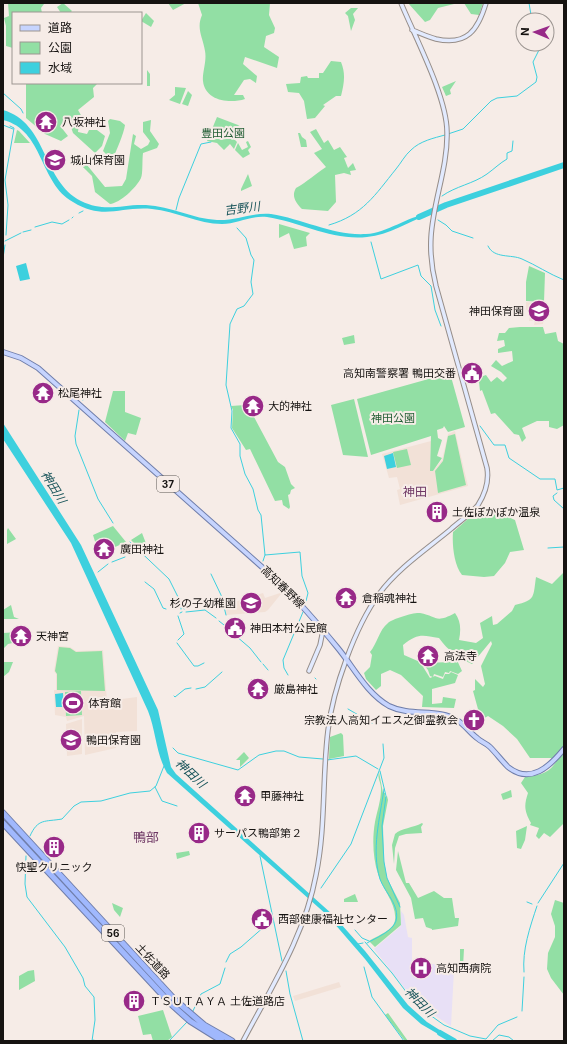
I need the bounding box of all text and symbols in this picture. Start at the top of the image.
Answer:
legend [12,12,142,84]
north arrow [515,12,555,52]
text: 道路 [48,20,72,35]
text: N [518,27,532,36]
text: 公園 [48,40,72,55]
text: 水域 [48,60,72,75]
temple icon: 八坂神社 [33,109,59,135]
place label: 八坂神社 [62,115,106,129]
park label: 豊田公園 [201,126,245,140]
school or university icon: 城山保育園 [42,147,68,173]
place label: 城山保育園 [70,153,125,167]
water label: 吉野川 [223,198,263,218]
school or university icon: 神田保育園 [526,298,552,324]
place label: 神田保育園 [469,304,524,318]
public building icon: 高知南警察署 鴨田交番 [459,360,485,386]
place label: 高知南警察署 鴨田交番 [343,366,456,380]
temple icon: 松尾神社 [30,380,56,406]
place label: 松尾神社 [58,386,102,400]
temple icon: 大的神社 [240,393,266,419]
place label: 大的神社 [268,399,312,413]
park label: 神田公園 [371,411,415,425]
water label: 神田川 [38,468,71,508]
road number: 37 [157,476,179,492]
district label: 神田 [403,484,427,499]
building icon: 土佐ぽかぽか温泉 [424,499,450,525]
place label: 土佐ぽかぽか温泉 [452,505,541,519]
temple icon: 廣田神社 [91,536,117,562]
place label: 廣田神社 [120,542,164,556]
street label: 高知春野線 [258,563,308,611]
temple icon: 倉稲魂神社 [333,585,359,611]
school or university icon: 杉の子幼稚園 [238,590,264,616]
place label: 倉稲魂神社 [362,591,417,605]
place label: 杉の子幼稚園 [170,596,236,610]
public building icon: 神田本村公民館 [222,615,248,641]
place label: 神田本村公民館 [250,621,327,635]
temple icon: 天神宮 [8,623,34,649]
place label: 天神宮 [36,629,69,643]
temple icon: 高法寺 [415,643,441,669]
place label: 高法寺 [444,649,477,663]
temple icon: 厳島神社 [245,676,271,702]
place label: 厳島神社 [274,682,318,696]
sports icon: 体育館 [60,690,86,716]
place label: 体育館 [88,696,121,710]
church icon: 宗教法人高知イエス之御霊教会 [461,707,487,733]
place label: 宗教法人高知イエス之御霊教会 [304,713,458,727]
school or university icon: 鴨田保育園 [58,727,84,753]
place label: 鴨田保育園 [86,733,141,747]
water label: 神田川 [173,755,211,792]
temple icon: 甲藤神社 [232,783,258,809]
place label: 甲藤神社 [260,789,304,803]
building icon: サーパス鴨部第２ [186,820,212,846]
place label: サーパス鴨部第２ [214,826,302,840]
district label: 鴨部 [133,829,159,845]
building icon: 快聖クリニック [41,834,67,860]
place label: 快聖クリニック [16,860,93,874]
public building icon: 西部健康福祉センター [249,906,275,932]
place label: 西部健康福祉センター [278,912,388,926]
road number: 56 [102,925,124,941]
street label: 土佐道路 [133,940,173,982]
hospital icon: 高知西病院 [408,955,434,981]
place label: 高知西病院 [436,961,491,975]
water label: 神田川 [402,984,439,1021]
building icon: ＴＳＵＴＡＹＡ 土佐道路店 [121,988,147,1014]
place label: ＴＳＵＴＡＹＡ 土佐道路店 [150,994,285,1008]

